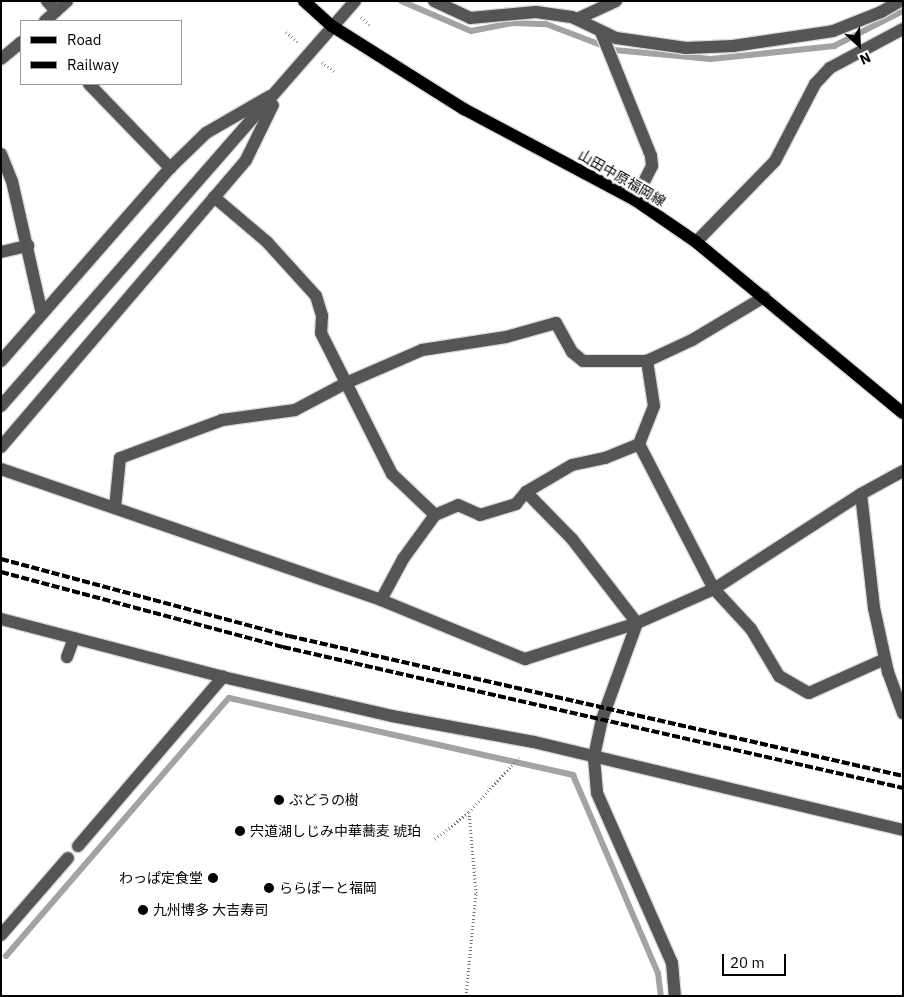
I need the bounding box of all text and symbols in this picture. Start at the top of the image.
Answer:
legend [20,20,182,85]
north arrow [834,20,884,70]
text: Road [67,30,102,49]
text: N [857,48,874,69]
text: Railway [67,55,119,74]
street label: 山田中原福岡線 [575,146,669,210]
place label: ぶどうの樹 [289,792,359,808]
marker: ぶどうの樹 [273,794,285,806]
place label: 宍道湖しじみ中華蕎麦 琥珀 [250,823,421,839]
marker: 宍道湖しじみ中華蕎麦 琥珀 [234,825,246,837]
place label: わっぱ定食堂 [119,870,203,886]
marker: わっぱ定食堂 [207,872,219,884]
place label: ららぽーと福岡 [279,880,377,896]
marker: ららぽーと福岡 [263,882,275,894]
place label: 九州博多 大吉寿司 [153,902,268,918]
marker: 九州博多 大吉寿司 [137,904,149,916]
scale bar [724,944,788,976]
text: 20 m [730,953,765,972]

